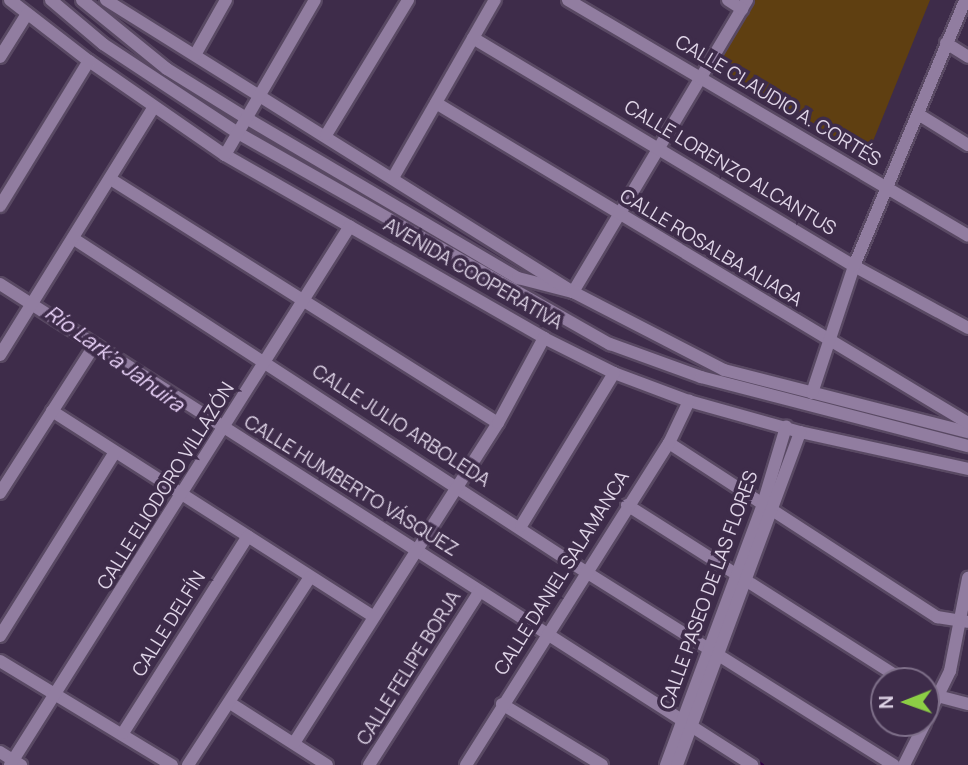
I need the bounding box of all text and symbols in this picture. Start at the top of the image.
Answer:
street label: CALLE CLAUDIO A. CORTÉS [671,31,885,171]
street label: CALLE LORENZO ALCANTUS [620,96,840,240]
street label: CALLE ROSALBA ALIAGA [616,184,806,312]
street label: AVENIDA COOPERATIVA [379,213,567,335]
water label: Río Lark’a Jahuira [41,299,189,417]
street label: CALLE JULIO ARBOLEDA [308,360,494,492]
street label: CALLE ELIODORO VILLAZÓN [93,378,239,594]
street label: CALLE HUMBERTO VÁSQUEZ [240,411,462,561]
street label: CALLE DANIEL SALAMANCA [489,466,635,680]
street label: CALLE PASEO DE LAS FLORES [655,468,763,712]
street label: CALLE DELFÍN [128,567,210,681]
street label: CALLE FELIPE BORJA [352,587,466,749]
north arrow [870,667,940,737]
text: N [873,695,899,709]

